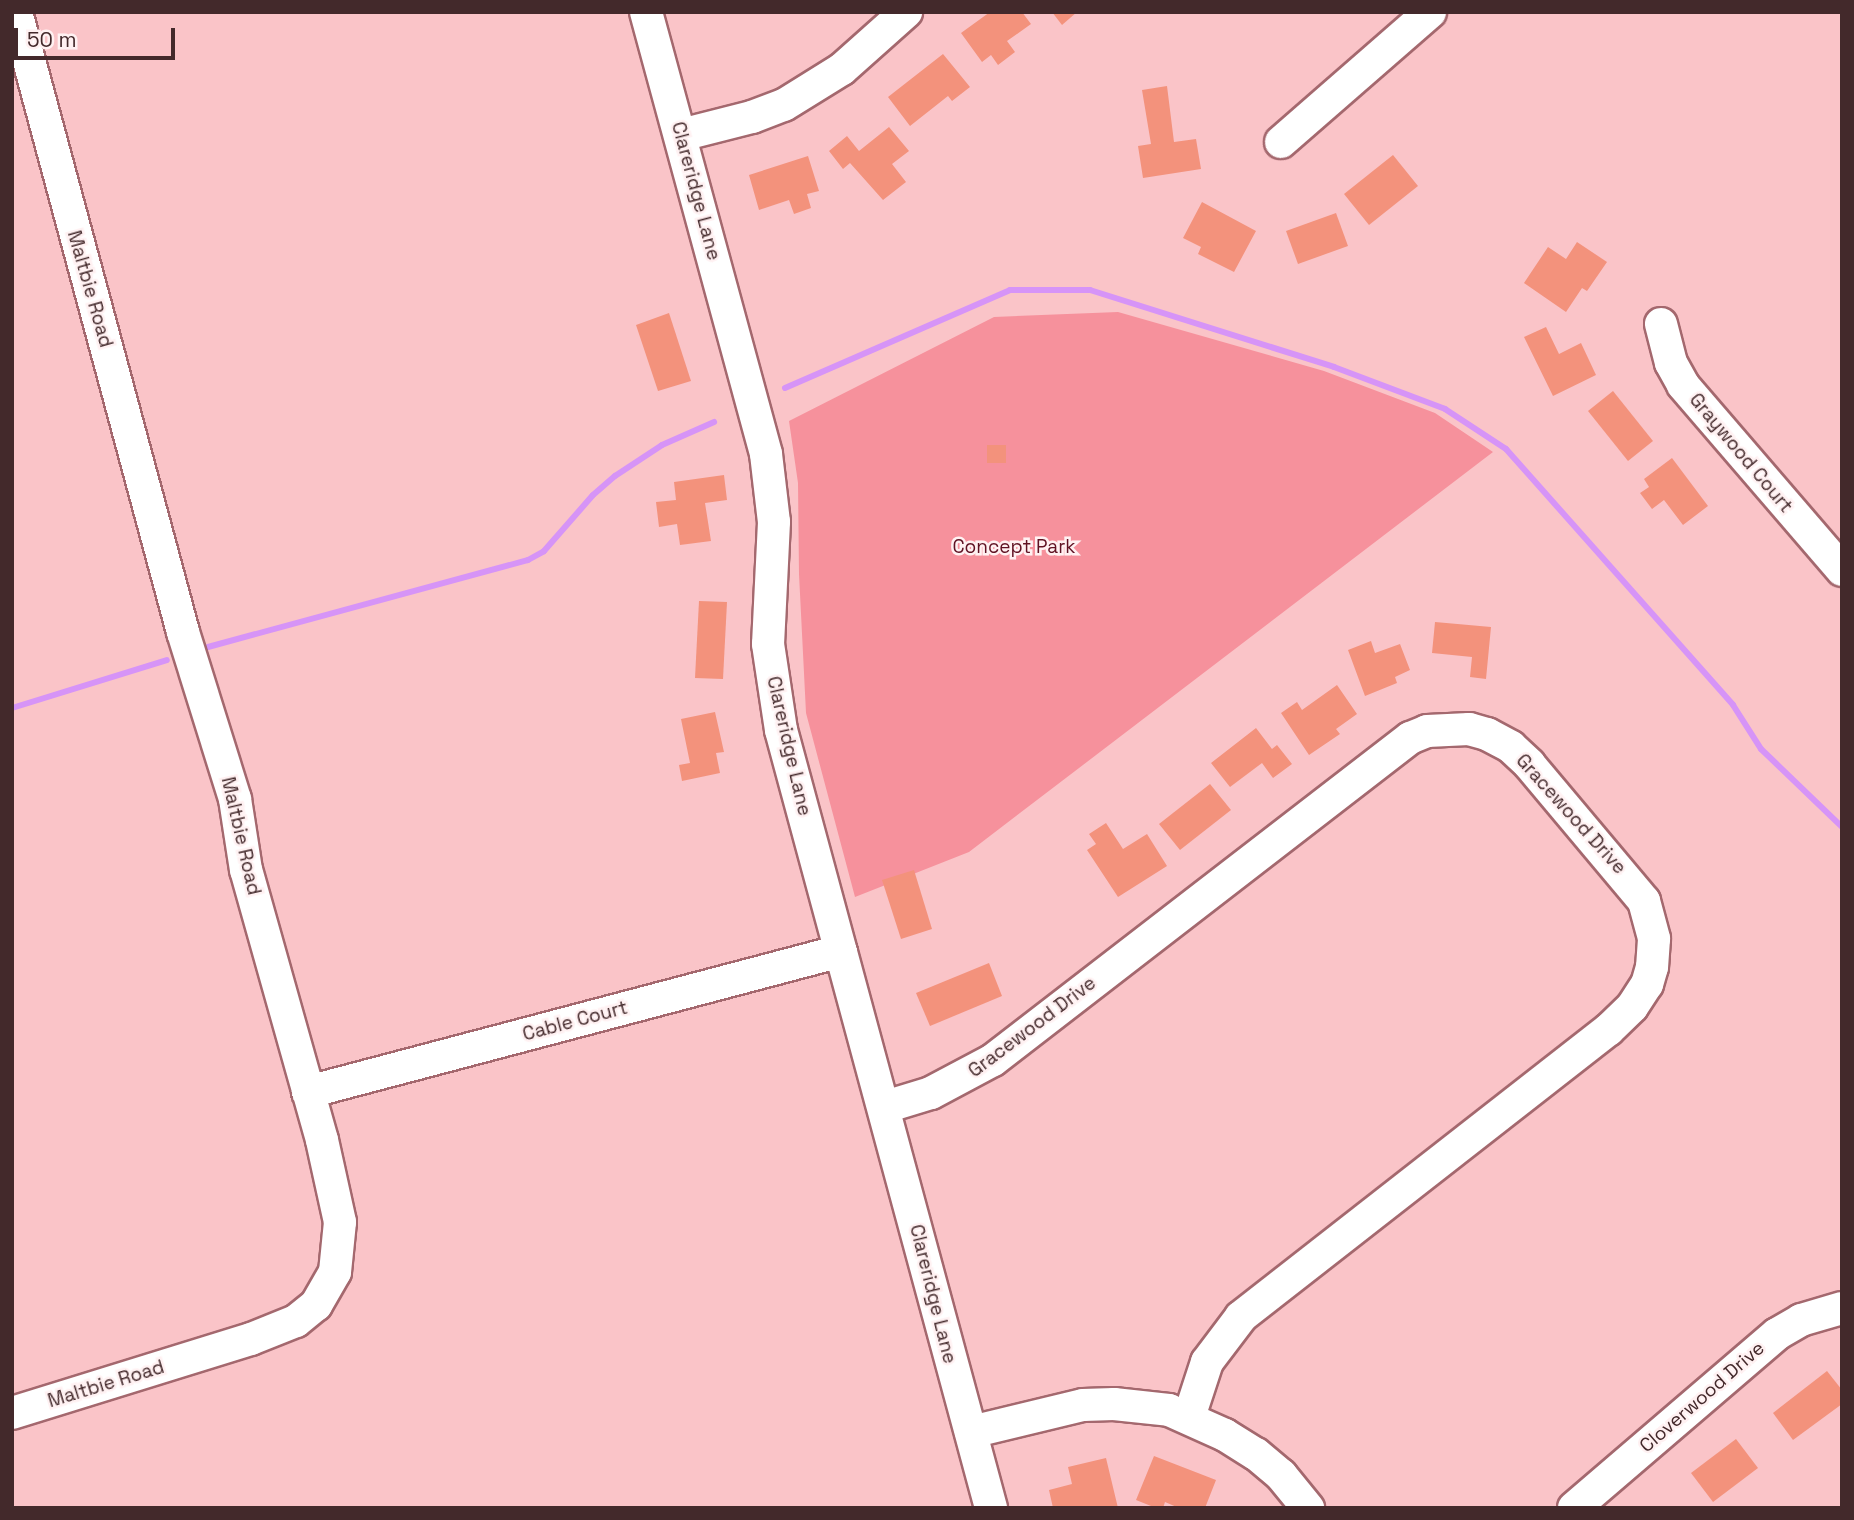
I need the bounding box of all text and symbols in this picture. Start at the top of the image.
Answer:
scale bar [18,14,178,58]
text: 50 m [27,26,77,53]
street label: Clareridge Lane [667,119,725,263]
street label: Maltbie Road [62,228,118,350]
street label: Graywood Court [1684,389,1798,517]
park label: Concept Park [952,536,1076,558]
street label: Clareridge Lane [762,674,816,818]
street label: Gracewood Drive [1511,749,1631,879]
street label: Maltbie Road [216,775,266,897]
street label: Gracewood Drive [964,972,1100,1082]
street label: Cable Court [520,996,630,1046]
street label: Clareridge Lane [905,1222,961,1366]
street label: Cloverwood Drive [1635,1337,1769,1457]
street label: Maltbie Road [45,1355,167,1413]

